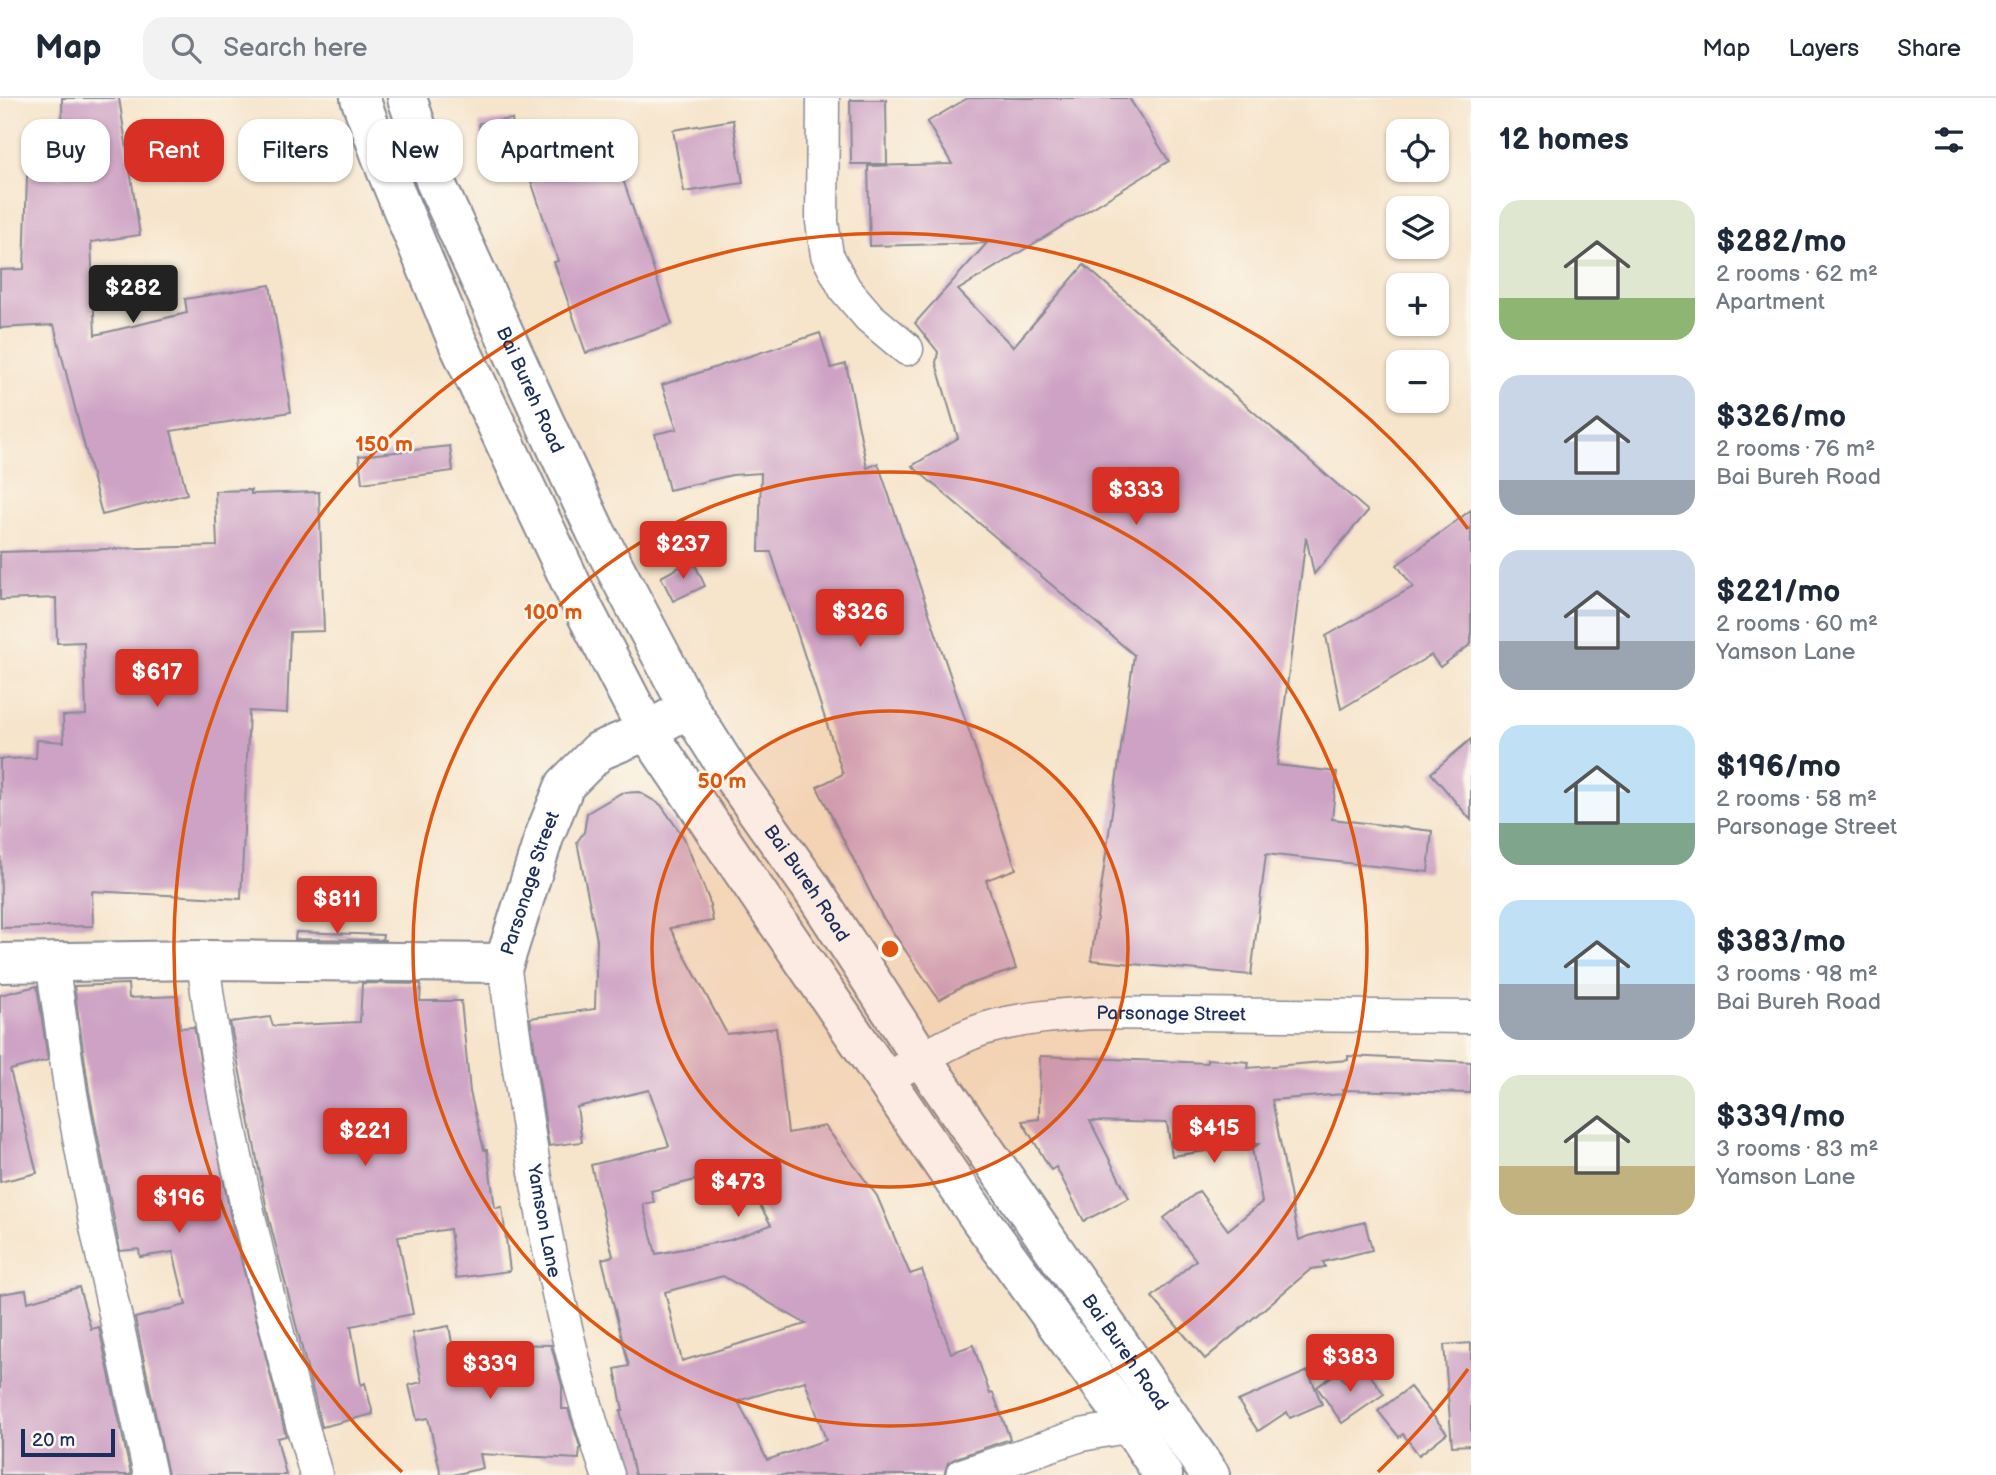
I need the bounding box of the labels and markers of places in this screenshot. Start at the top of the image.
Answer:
pin: $282 [92,266,174,325]
pin: $333 [1095,468,1177,527]
pin: $237 [642,522,724,581]
pin: $326 [819,589,901,649]
pin: $617 [116,650,198,709]
pin: $811 [296,876,378,936]
centre of rings [878,937,902,961]
pin: $415 [1173,1105,1255,1165]
pin: $221 [324,1108,406,1168]
pin: $473 [697,1160,779,1219]
pin: $196 [138,1176,220,1235]
pin: $383 [1309,1334,1391,1394]
pin: $339 [449,1342,531,1401]

